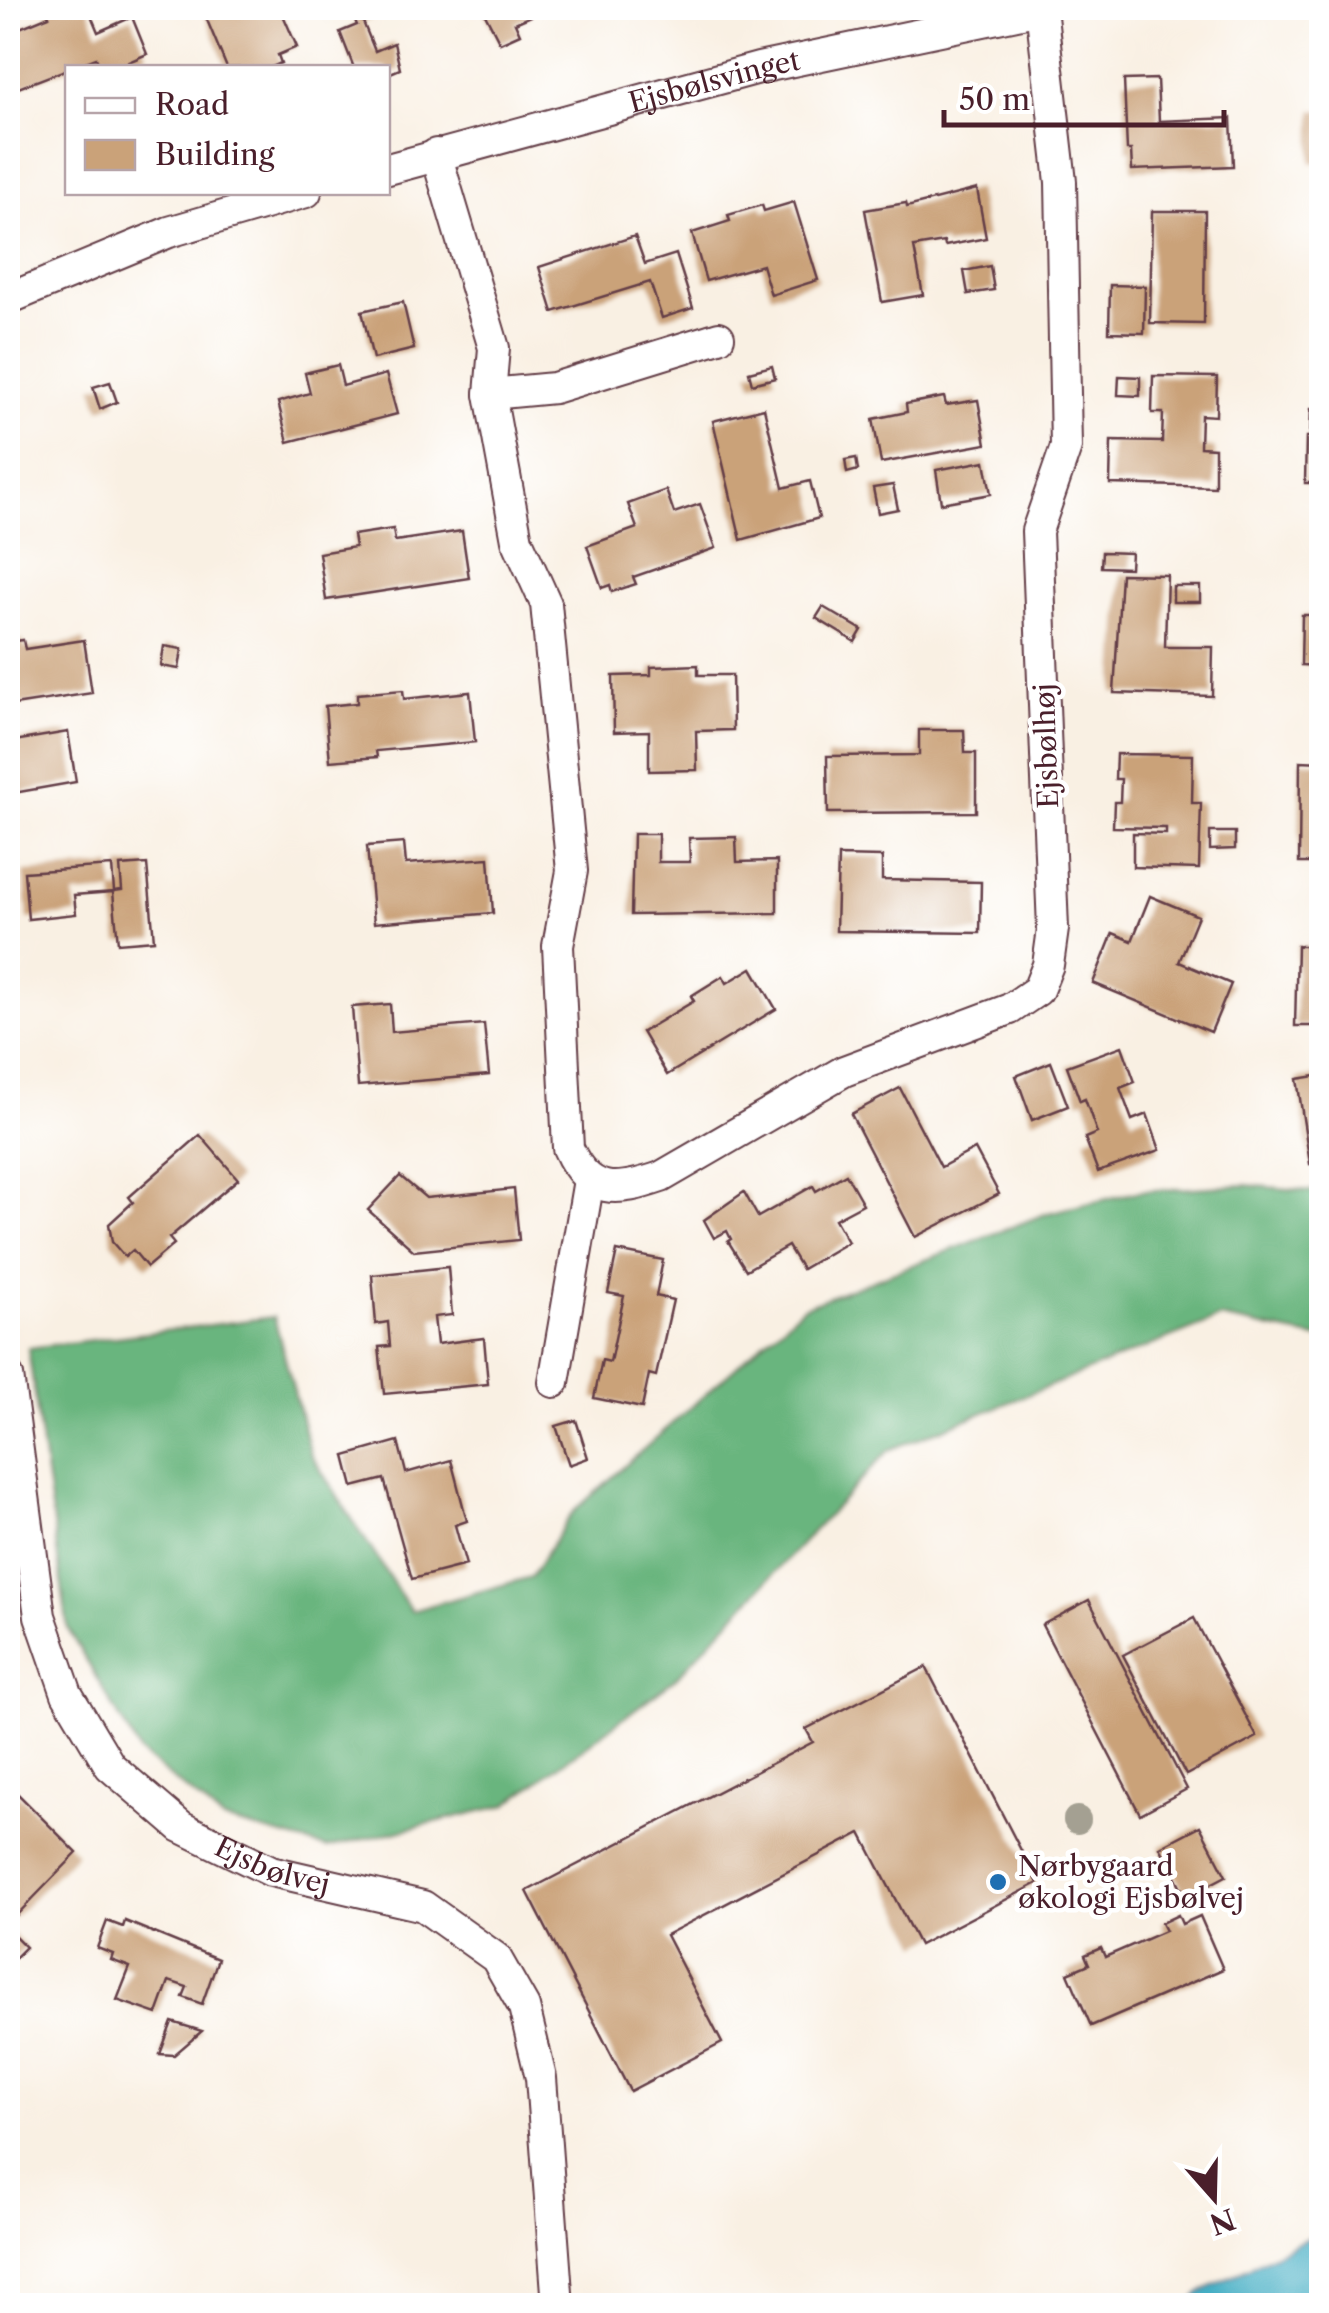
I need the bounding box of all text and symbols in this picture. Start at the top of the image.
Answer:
street label: Ejsbølsvinget [625,43,803,120]
legend [65,65,390,195]
scale bar [944,65,1224,127]
text: 50 m [959,81,1030,118]
text: Road [155,86,229,123]
text: Building [155,136,275,173]
street label: Ejsbølhøj [1027,683,1065,809]
street label: Ejsbølvej [209,1829,333,1901]
place label: Nørbygaard økologi Ejsbølvej [1018,1849,1244,1915]
marker: Nørbygaard økologi Ejsbølvej [987,1871,1009,1893]
north arrow [1164,2148,1264,2248]
text: N [1205,2201,1240,2242]

